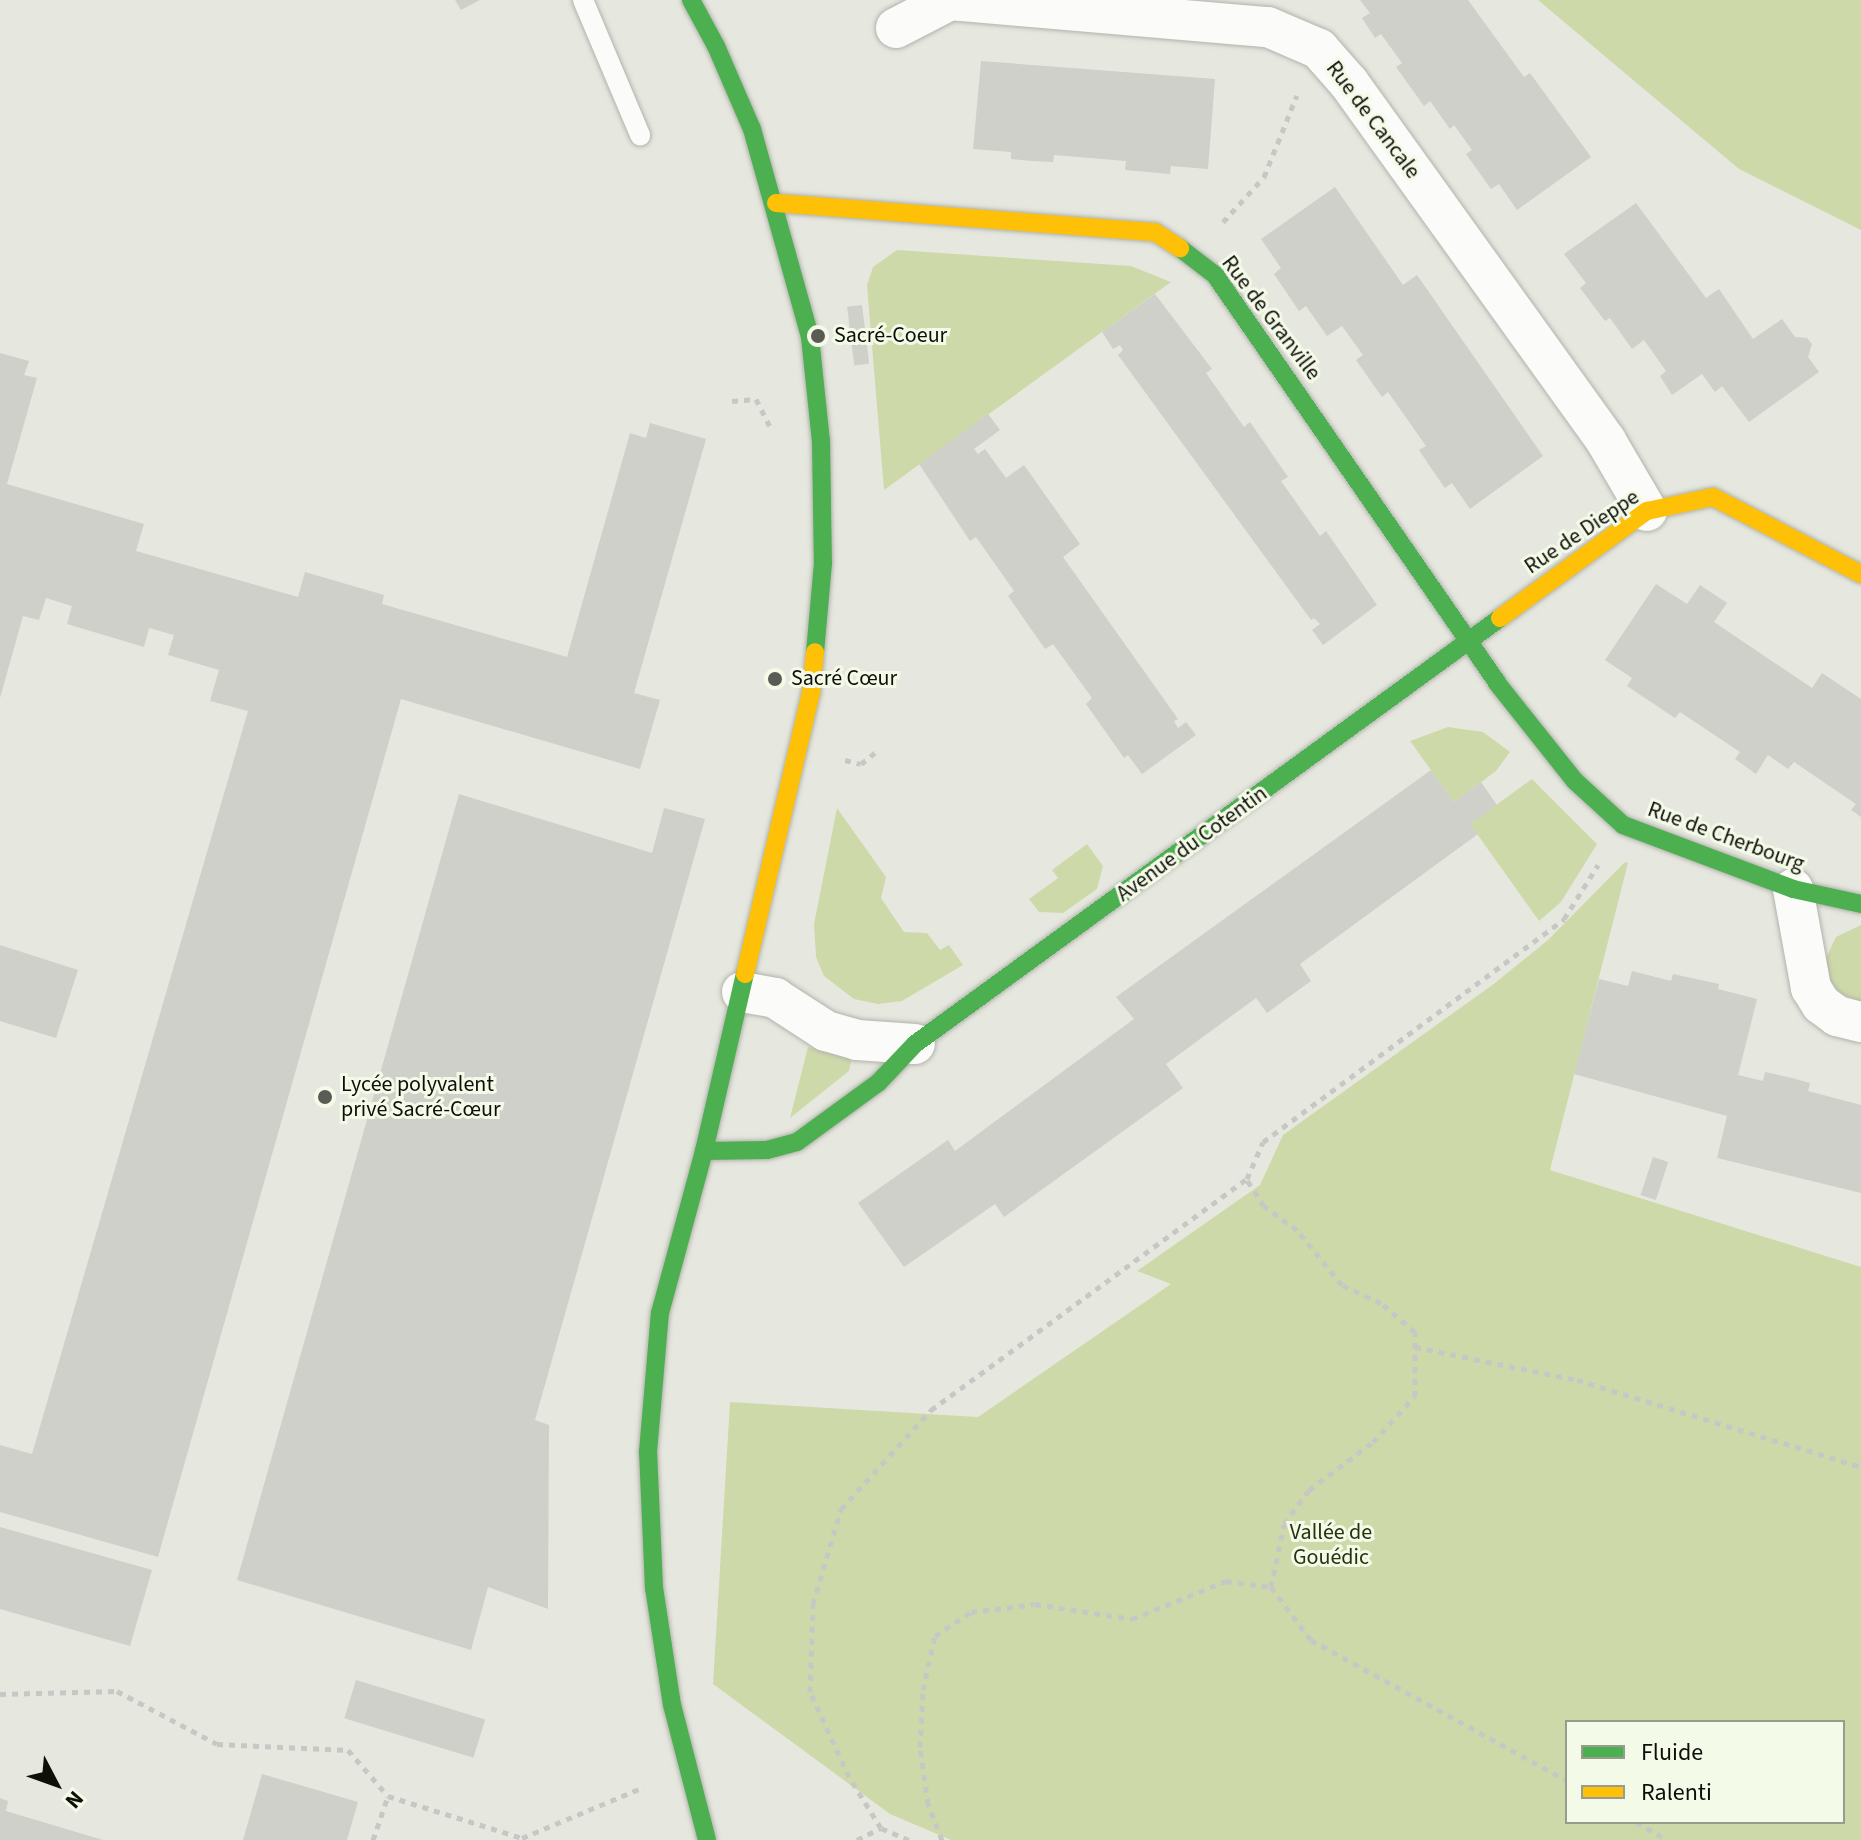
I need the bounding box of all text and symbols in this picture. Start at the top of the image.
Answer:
street label: Rue de Cancale [1320,56,1426,184]
street label: Rue de Granville [1216,251,1326,385]
place label: Sacré-Coeur [834,323,947,349]
marker: Sacré-Coeur [809,327,827,345]
street label: Rue de Dieppe [1520,484,1644,580]
place label: Sacré Cœur [791,666,897,692]
marker: Sacré Cœur [766,670,784,688]
street label: Avenue du Cotentin [1111,780,1273,908]
street label: Rue de Cherbourg [1644,796,1808,878]
place label: Lycée polyvalent privé Sacré-Cœur [341,1071,501,1122]
marker: Lycée polyvalent privé Sacré-Cœur [316,1088,334,1106]
park label: Vallée de Gouédic [1290,1519,1372,1570]
legend [1565,1720,1845,1824]
text: Fluide [1641,1735,1703,1770]
north arrow [16,1744,96,1824]
text: Ralenti [1641,1775,1712,1810]
text: N [57,1784,91,1816]

